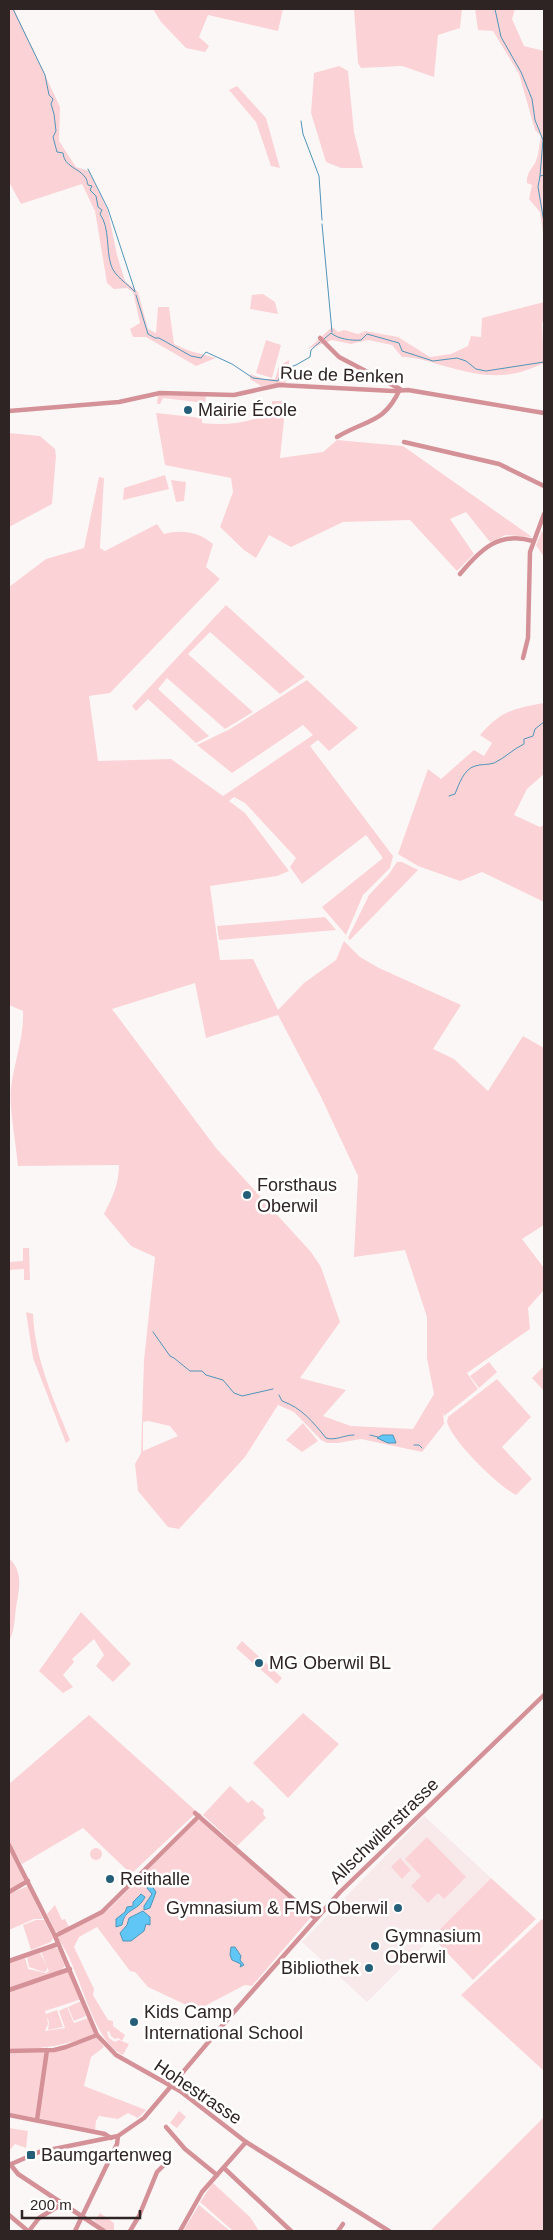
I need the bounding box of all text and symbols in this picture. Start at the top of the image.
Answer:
street label: Rue de Benken [280,363,404,387]
place label: Mairie École [198,400,297,420]
marker: Mairie École [182,404,194,416]
place label: Forsthaus Oberwil [257,1175,337,1216]
marker: Forsthaus Oberwil [241,1189,253,1201]
place label: MG Oberwil BL [269,1653,391,1673]
marker: MG Oberwil BL [253,1657,265,1669]
street label: Allschwilerstrasse [326,1774,442,1888]
place label: Reithalle [120,1869,190,1889]
marker: Reithalle [104,1873,116,1885]
place label: Gymnasium & FMS Oberwil [166,1898,388,1918]
marker: Gymnasium & FMS Oberwil [392,1902,404,1914]
place label: Gymnasium Oberwil [385,1926,481,1967]
marker: Gymnasium Oberwil [369,1940,381,1952]
place label: Bibliothek [281,1958,360,1978]
marker: Bibliothek [363,1962,375,1974]
place label: Kids Camp International School [144,2002,303,2043]
marker: Kids Camp International School [128,2016,140,2028]
street label: Hohestrasse [151,2055,245,2129]
place label: Baumgartenweg [41,2145,172,2165]
marker: Baumgartenweg [25,2149,37,2161]
scale bar [22,2188,140,2220]
text: 200 m [30,2196,72,2213]

